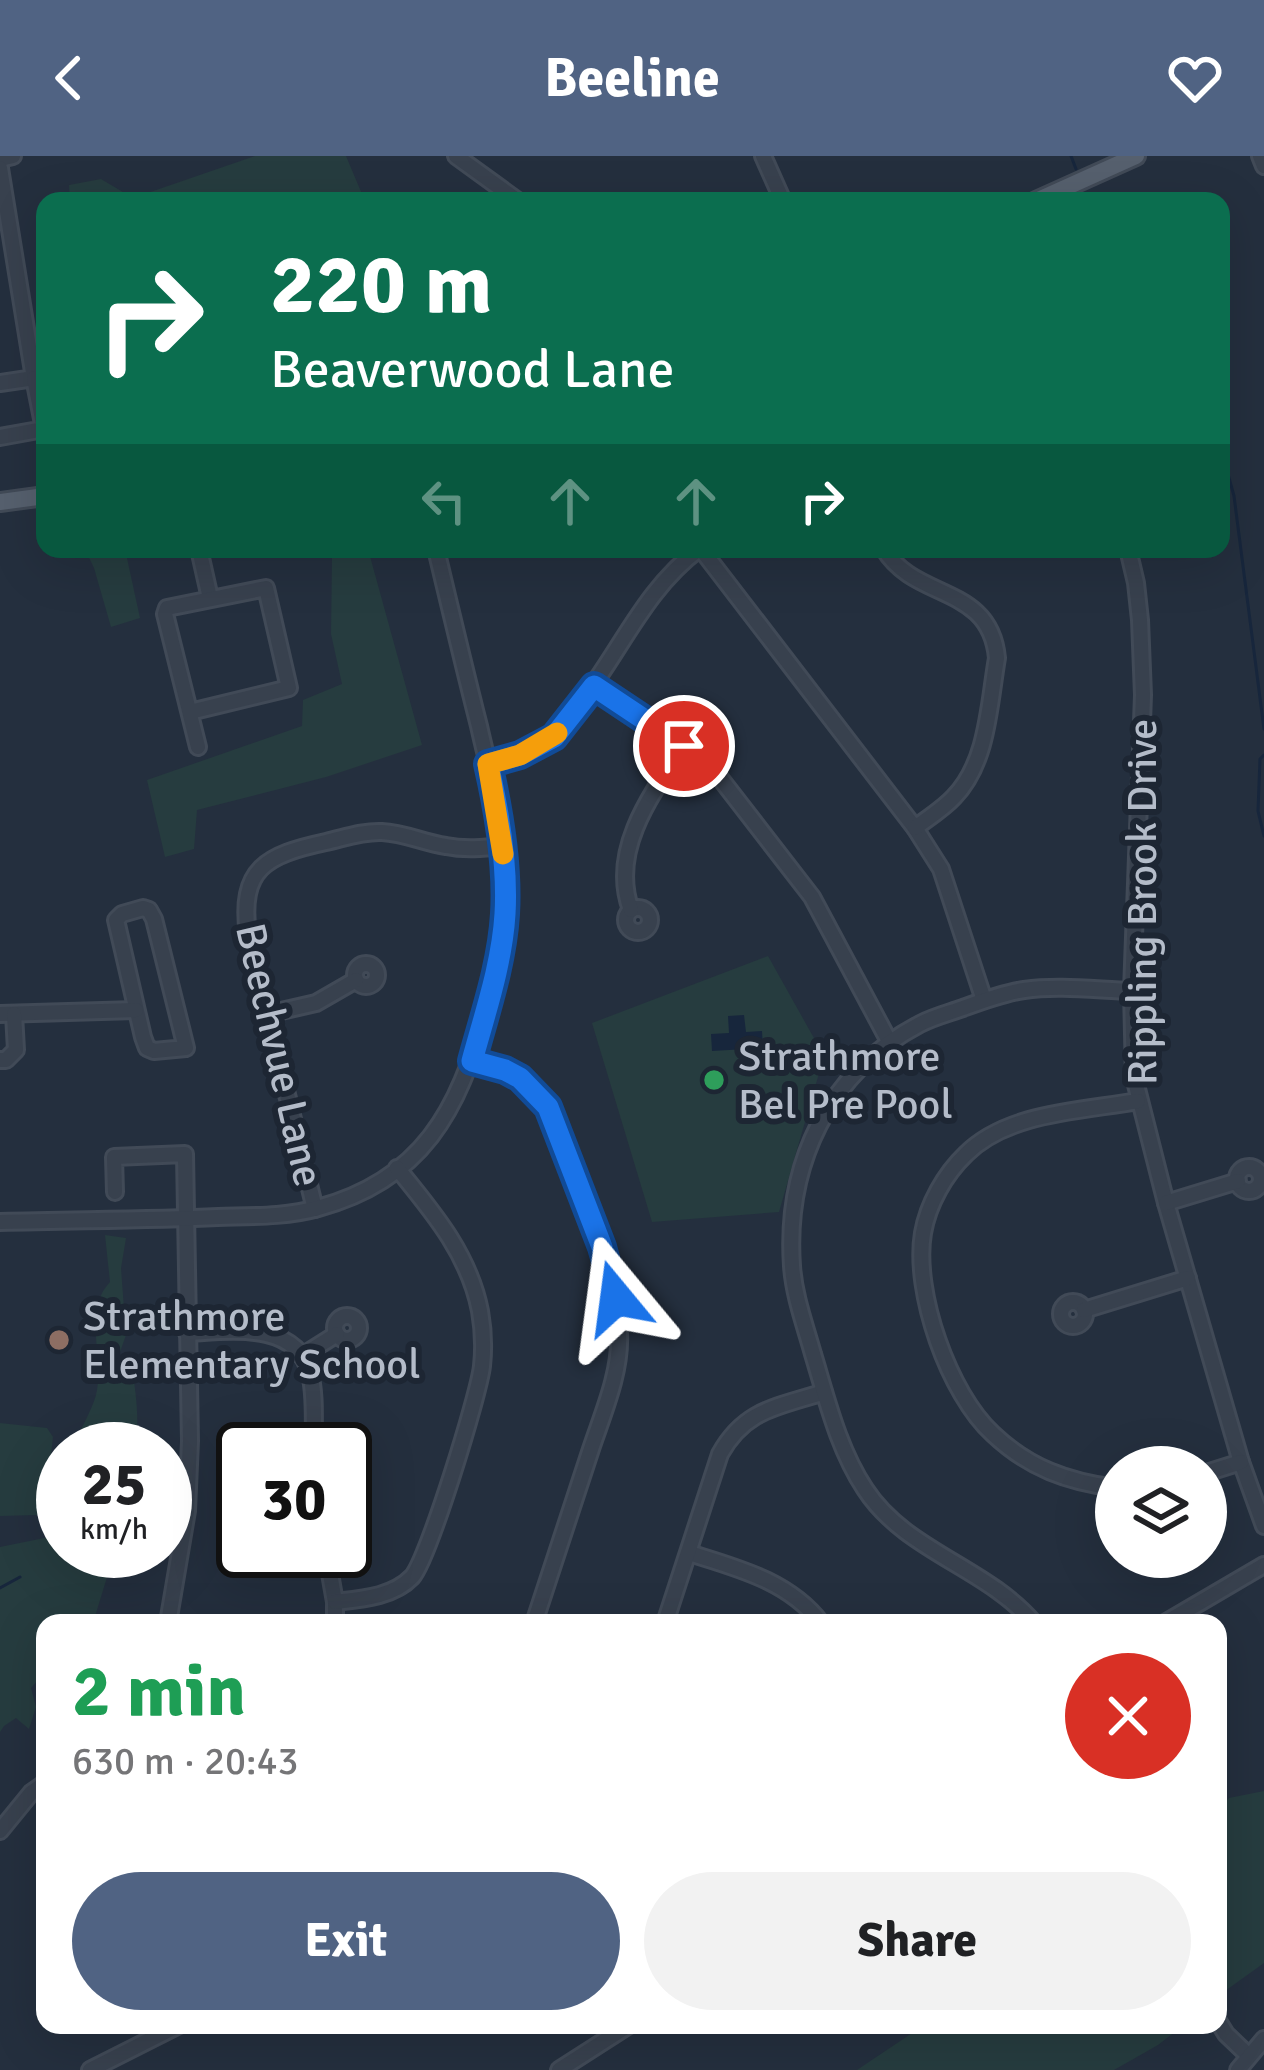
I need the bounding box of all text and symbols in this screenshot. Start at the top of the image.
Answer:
icon: back [36,45,102,111]
text: Beeline [544,45,720,112]
icon: heart [1162,45,1228,111]
text: 220 m [270,233,492,337]
icon: right [72,240,228,396]
text: Beaverwood Lane [270,336,675,403]
icon: left [411,468,477,534]
icon: ahead [537,468,603,534]
icon: ahead [663,468,729,534]
icon: right [789,468,855,534]
pin [633,695,735,797]
icon: arrive [651,713,717,779]
street label: Rippling Brook Drive [1117,719,1168,1085]
street label: Beechvue Lane [224,918,334,1192]
place label: Strathmore Bel Pre Pool [738,1031,953,1130]
marker: Strathmore Bel Pre Pool [701,1067,727,1093]
position arrow [553,1235,679,1361]
place label: Strathmore Elementary School [83,1291,421,1390]
marker: Strathmore Elementary School [46,1327,72,1353]
speed limit sign: 30 [216,1422,372,1578]
map controls [1095,1446,1227,1578]
button: layers [1095,1446,1227,1578]
text: 25 [82,1448,146,1522]
text: km/h [80,1511,148,1548]
text: 2 min [72,1647,246,1736]
button: close [1065,1653,1191,1779]
text: 630 m · 20:43 [72,1737,299,1785]
button: Exit [72,1872,620,2010]
button: Share [644,1872,1191,2010]

